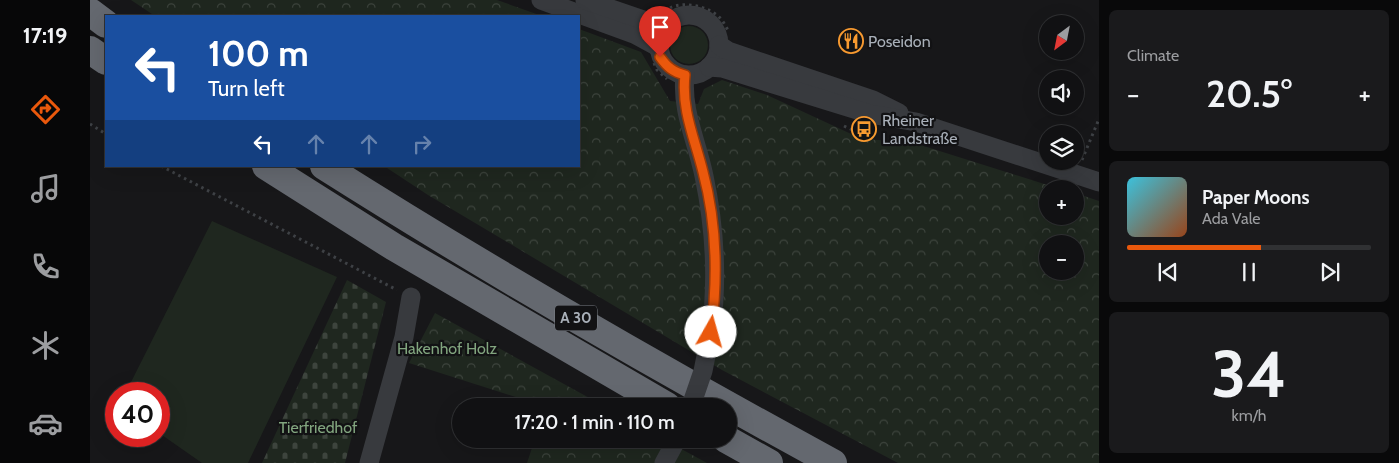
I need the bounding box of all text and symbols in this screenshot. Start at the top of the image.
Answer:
pin [639,6,681,57]
icon: arrive [646,13,674,41]
north arrow [1039,15,1084,60]
map controls [1039,15,1084,280]
text: 17:19 [23,22,67,49]
restaurant icon: Poseidon [838,28,864,54]
text: 100 m [208,32,309,75]
place label: Poseidon [868,32,931,51]
icon: left [125,35,190,100]
text: Climate [1127,46,1179,65]
button: sound [1039,70,1084,115]
text: 20.5° [1206,70,1292,117]
text: Turn left [208,75,285,102]
text: − [1127,77,1139,111]
text: + [1359,77,1371,111]
icon: directions [28,92,63,127]
place label: Rheiner Landstraße [882,111,958,148]
bus stop icon: Rheiner Landstraße [851,116,877,142]
button: layers [1039,125,1084,170]
icon: left [249,130,277,158]
icon: ahead [302,130,330,158]
icon: ahead [355,130,383,158]
icon: right [408,130,436,158]
icon: music [28,171,63,206]
button: + [1039,180,1084,225]
text: Paper Moons [1202,186,1310,209]
text: Ada Vale [1202,209,1261,228]
button: − [1039,235,1084,280]
icon: phone [28,249,63,284]
icon: previous [1154,258,1182,286]
icon: pause [1235,258,1263,286]
icon: next [1316,258,1344,286]
position arrow [684,305,736,357]
road number: A 30 [555,306,597,330]
icon: climate [28,328,63,363]
text: 34 [1211,334,1287,413]
park label: Hakenhof Holz [397,339,498,358]
speed limit sign: 40 [105,382,170,447]
icon: car [28,406,63,441]
text: km/h [1231,406,1267,425]
text: 17:20 · 1 min · 110 m [515,411,674,434]
park label: Tierfriedhof [279,418,358,437]

